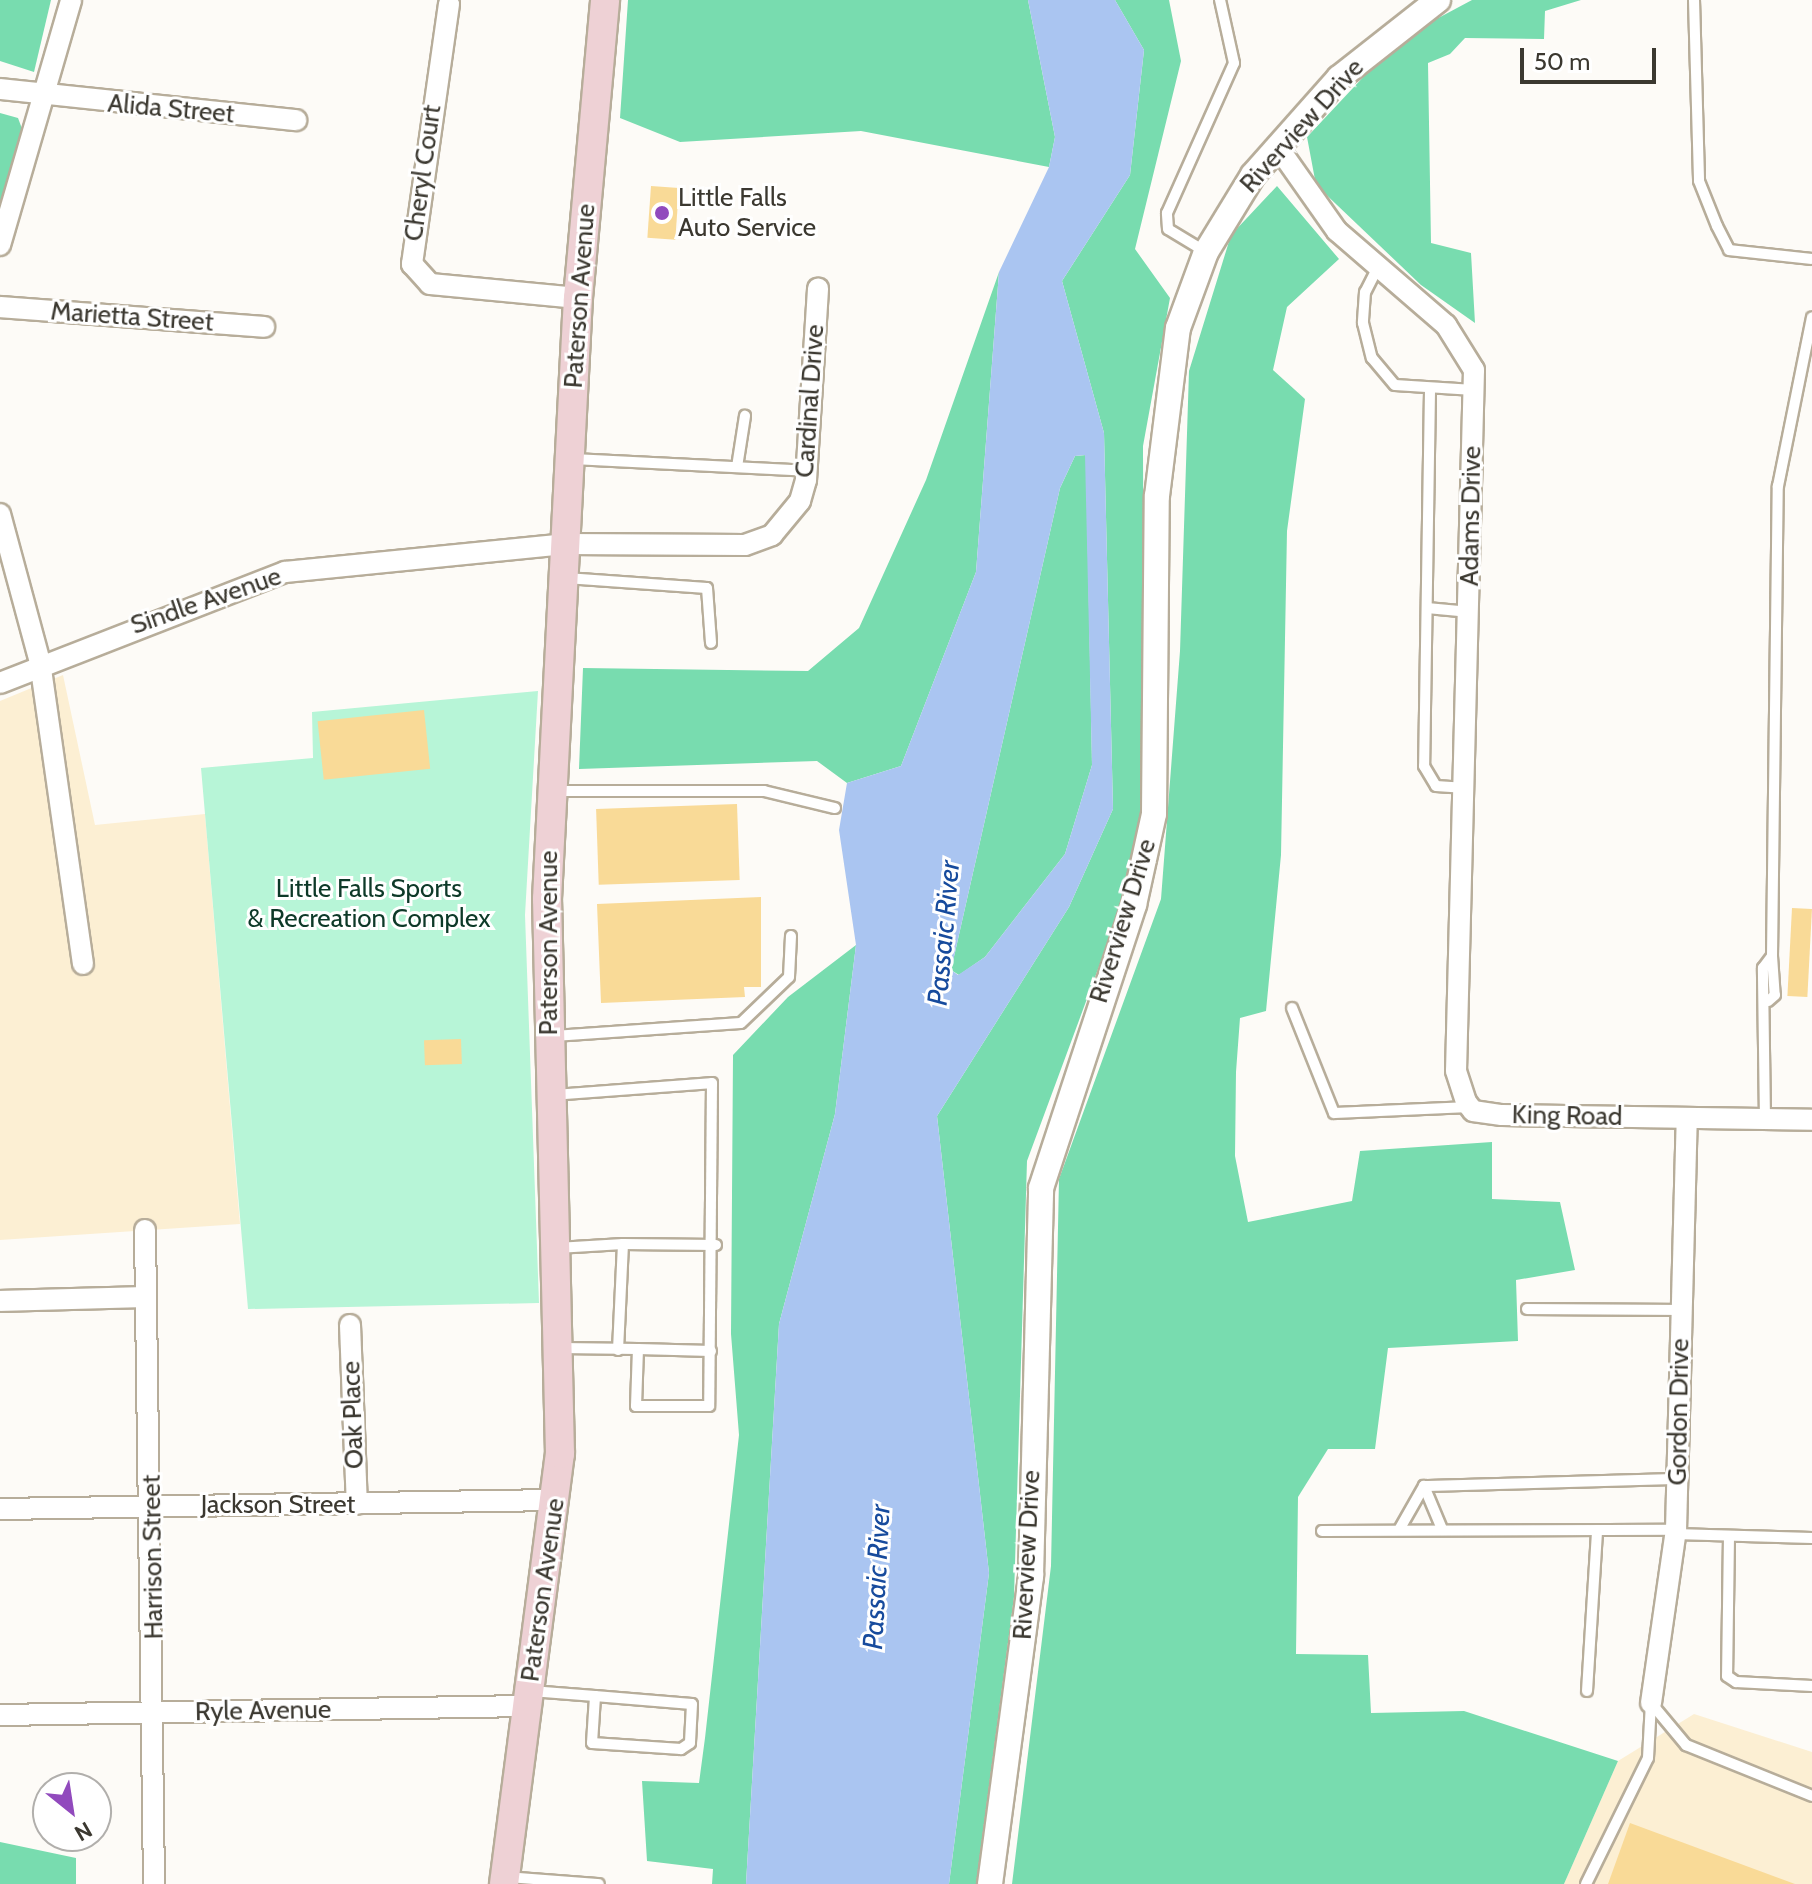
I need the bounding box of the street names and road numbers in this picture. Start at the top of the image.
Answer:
street label: Riverview Drive [1234,52,1370,200]
street label: Alida Street [106,88,236,130]
street label: Cheryl Court [398,103,448,243]
street label: Paterson Avenue [558,203,602,389]
street label: Marietta Street [50,296,214,338]
street label: Cardinal Drive [789,323,831,479]
street label: Adams Drive [1454,446,1488,586]
street label: Sindle Avenue [127,561,285,641]
street label: Riverview Drive [1083,835,1163,1007]
street label: Paterson Avenue [533,851,565,1035]
street label: King Road [1511,1099,1623,1133]
street label: Gordon Drive [1662,1338,1696,1486]
street label: Oak Place [336,1360,370,1470]
street label: Riverview Drive [1007,1469,1047,1641]
street label: Harrison Street [136,1474,170,1640]
street label: Jackson Street [201,1489,355,1521]
street label: Paterson Avenue [515,1496,571,1684]
street label: Ryle Avenue [195,1694,331,1728]

